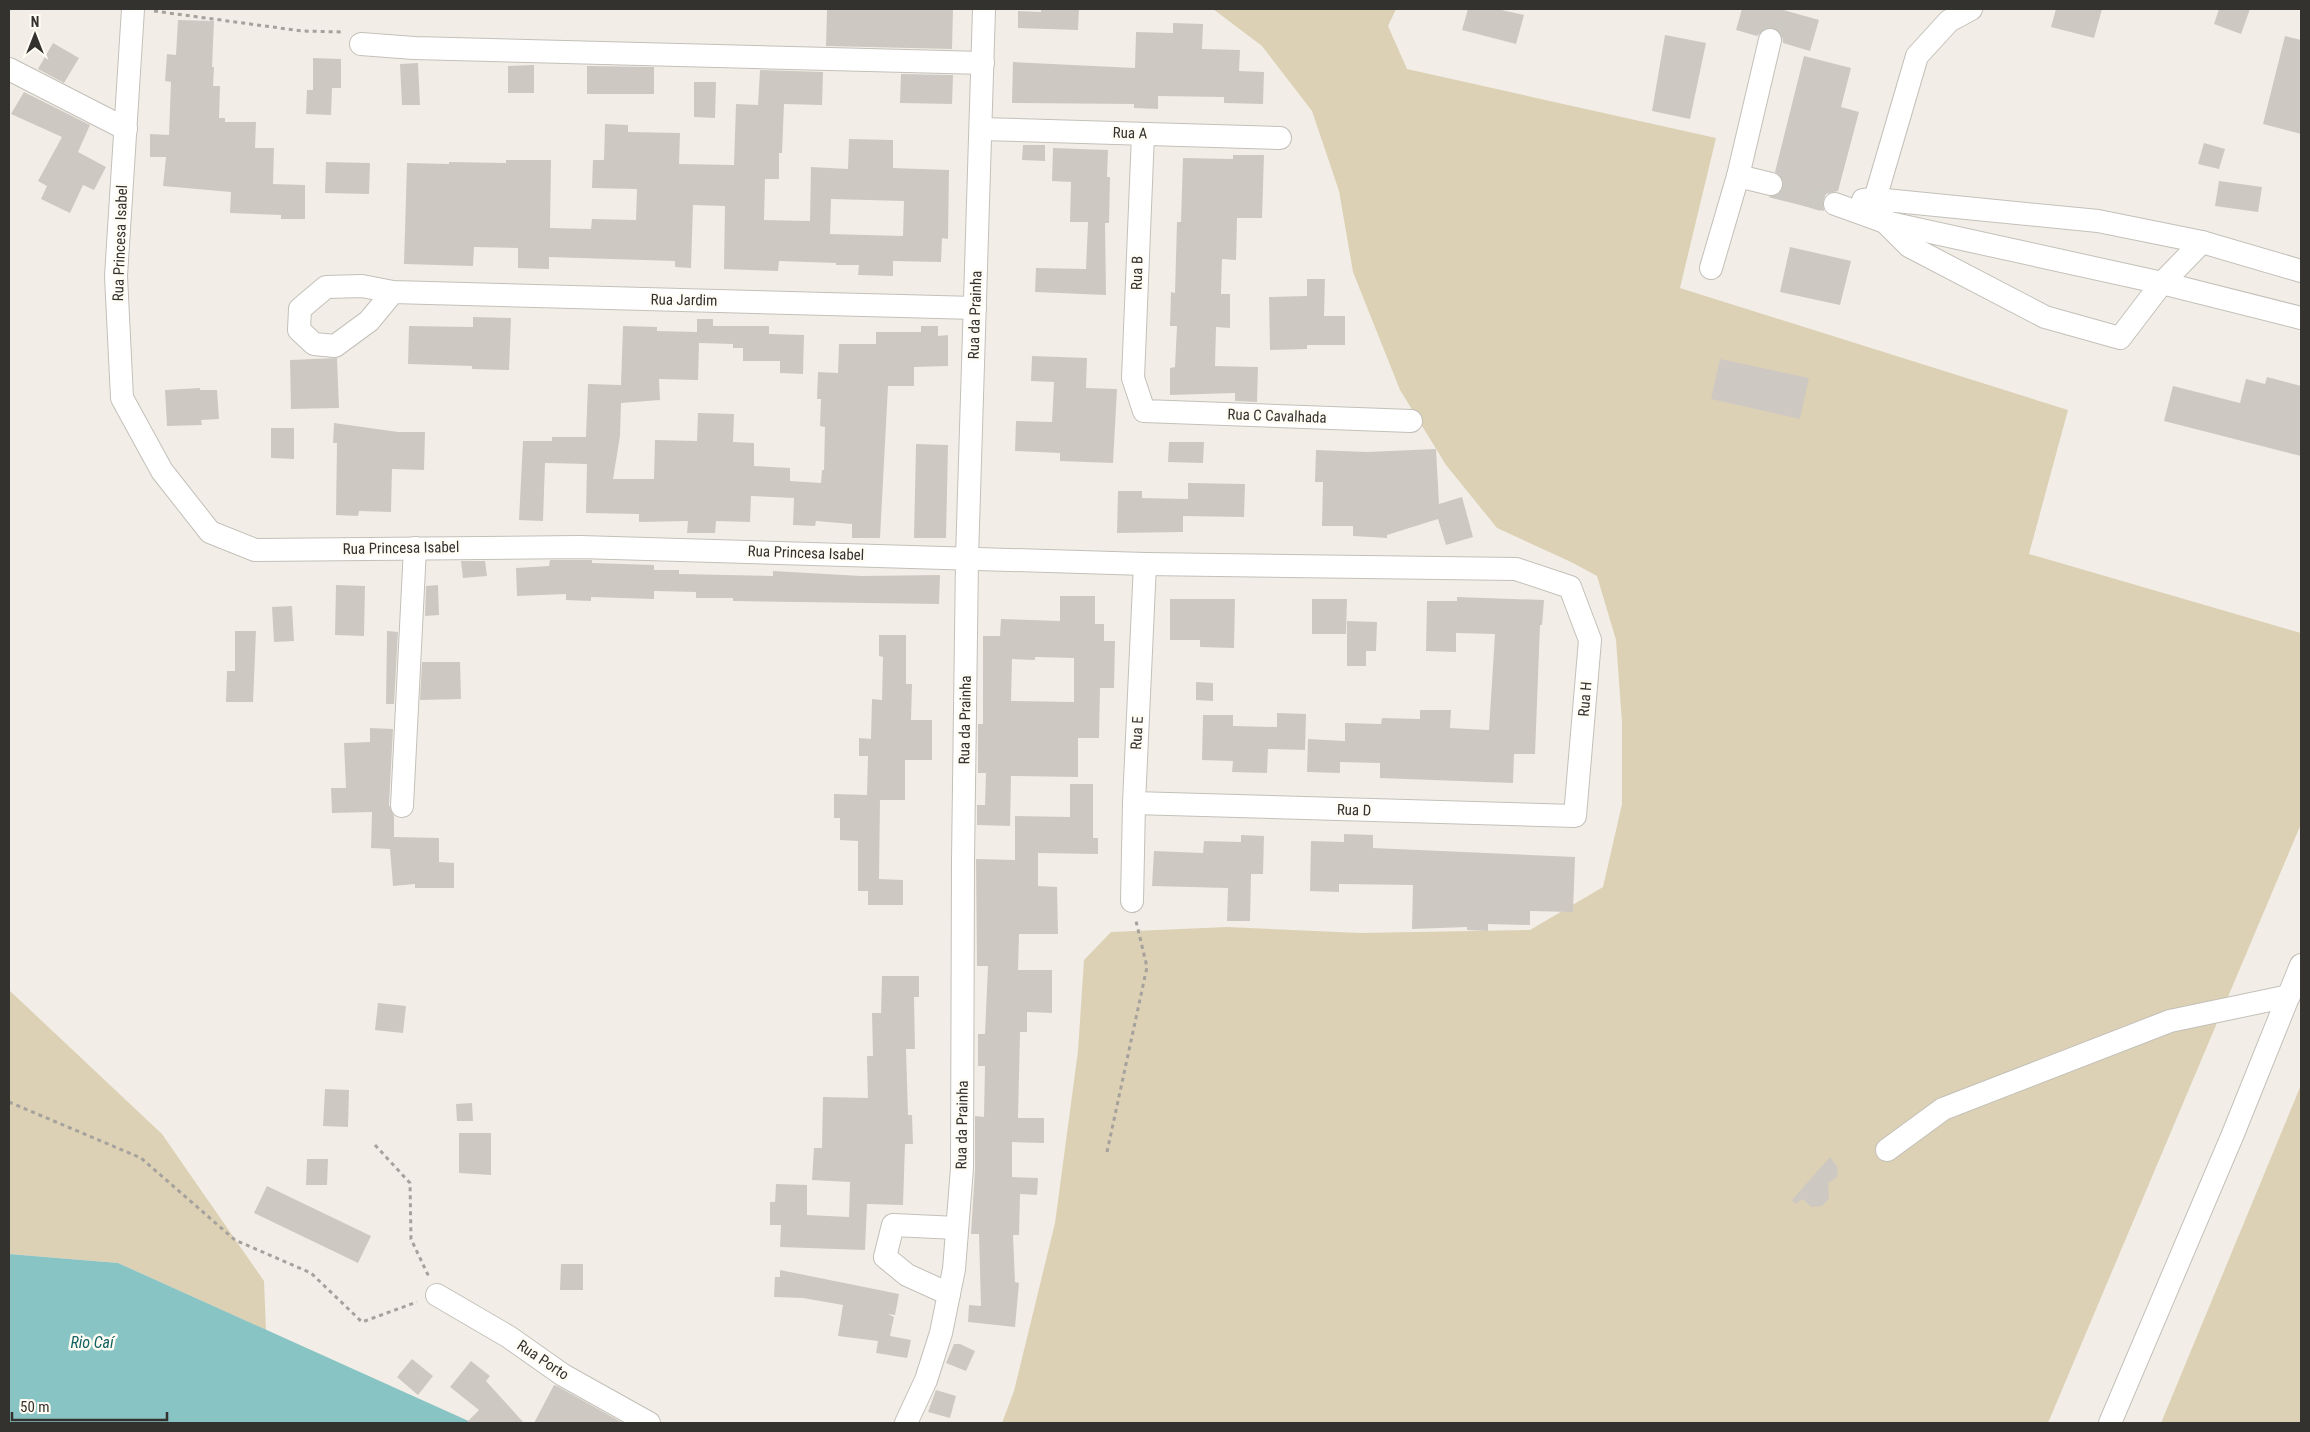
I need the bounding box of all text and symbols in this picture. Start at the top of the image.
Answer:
north arrow [10,10,60,60]
text: N [31,14,39,30]
street label: Rua A [1112,123,1148,143]
street label: Rua Princesa Isabel [109,184,131,302]
street label: Rua B [1127,256,1147,290]
street label: Rua da Prainha [964,270,986,360]
street label: Rua Jardim [650,290,718,310]
street label: Rua C Cavalhada [1227,405,1327,427]
street label: Rua Princesa Isabel [343,538,459,558]
street label: Rua Princesa Isabel [747,542,865,564]
street label: Rua da Prainha [955,675,975,765]
street label: Rua H [1575,681,1595,717]
street label: Rua E [1127,716,1147,750]
street label: Rua D [1336,800,1372,820]
street label: Rua da Prainha [952,1080,972,1170]
water label: Rio Caí [70,1333,116,1352]
street label: Rua Porto [514,1336,572,1384]
scale bar [12,1390,168,1422]
text: 50 m [20,1398,50,1416]

